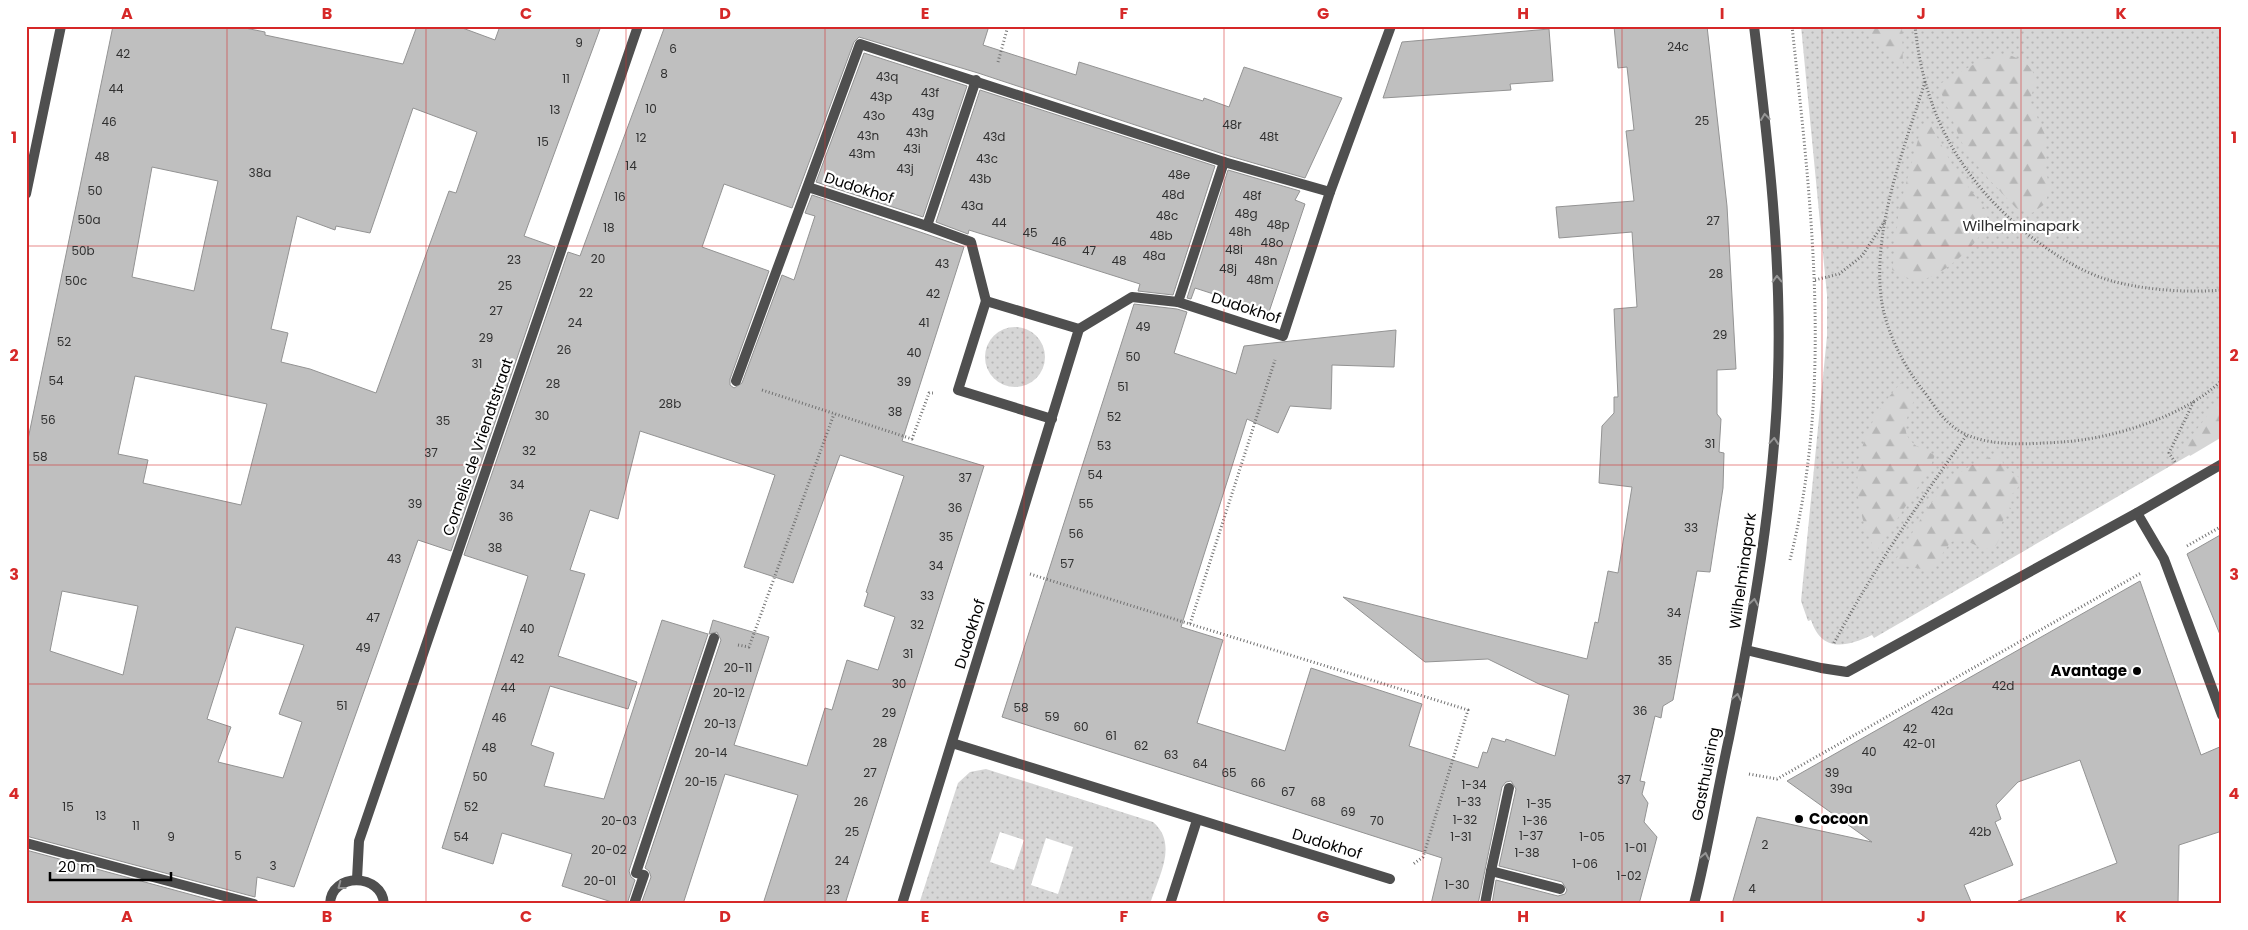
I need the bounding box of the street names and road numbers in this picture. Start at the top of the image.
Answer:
street label: Dudokhof [822,166,897,209]
street label: Dudokhof [1209,286,1284,329]
street label: Cornelis de Vriendtstraat [437,355,518,539]
street label: Wilhelminapark [1724,511,1761,630]
street label: Dudokhof [949,596,990,671]
street label: Gasthuisring [1686,725,1725,822]
street label: Dudokhof [1290,823,1365,864]

